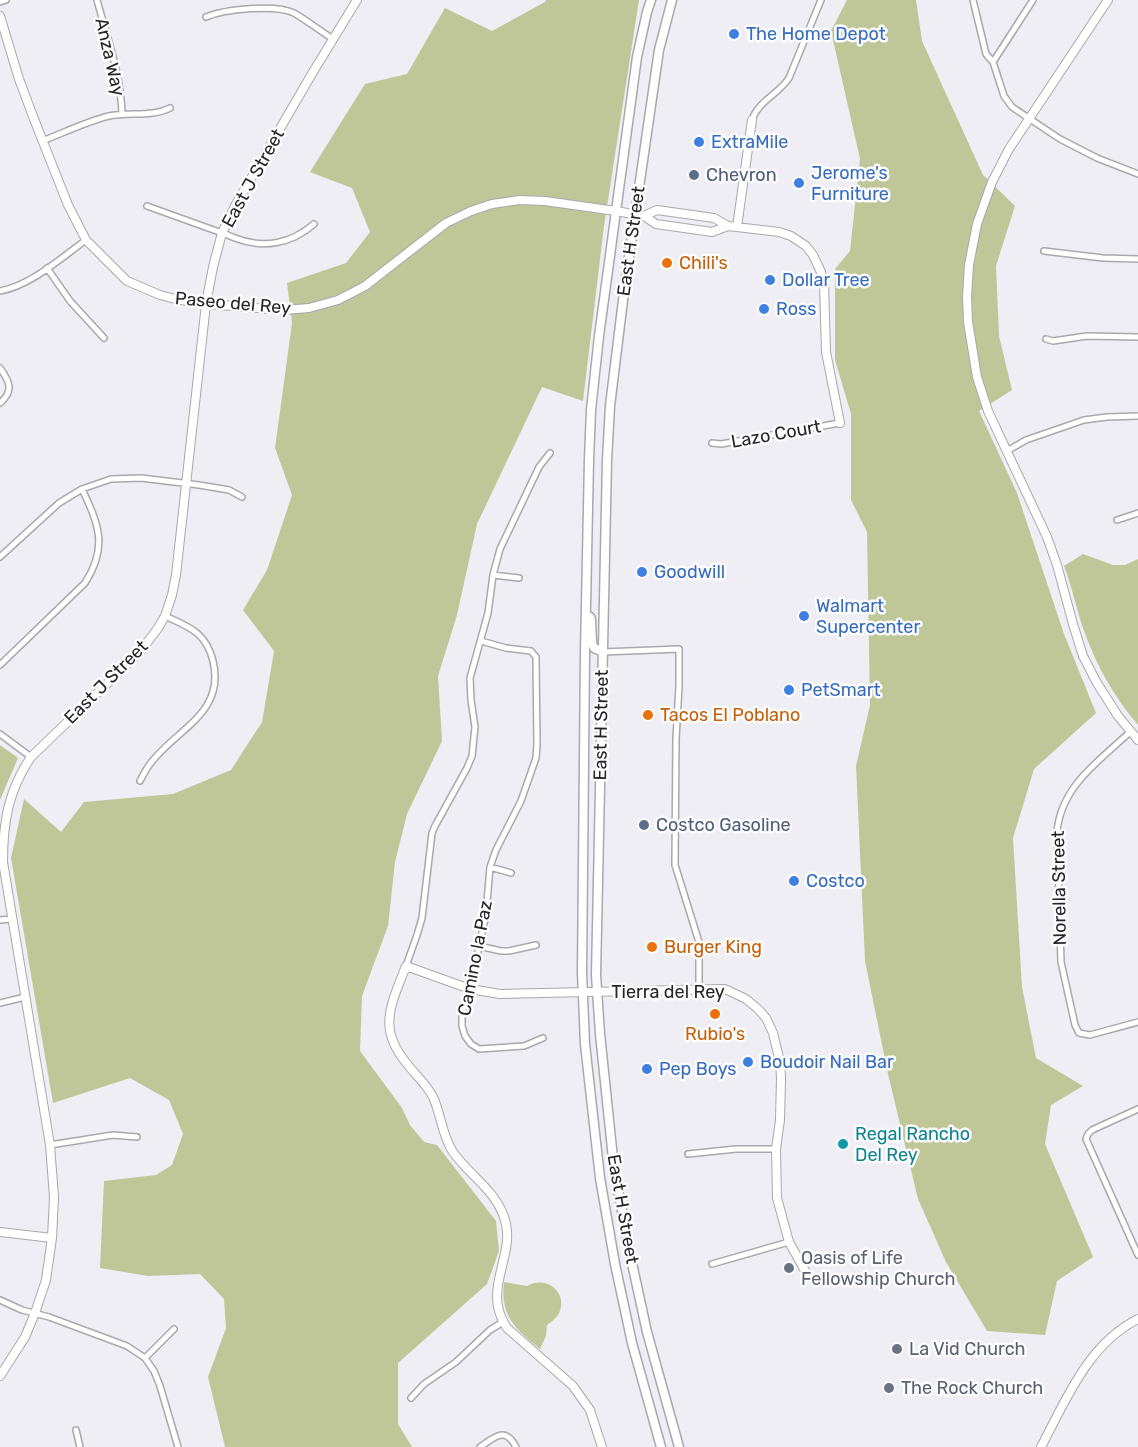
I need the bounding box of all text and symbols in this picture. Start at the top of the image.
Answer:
street label: Anza Way [90,16,130,98]
place label: The Home Depot [746,23,886,45]
marker: The Home Depot [727,27,741,41]
street label: East J Street [217,125,289,231]
place label: ExtraMile [711,131,788,153]
marker: ExtraMile [692,135,706,149]
place label: Jerome's Furniture [811,162,889,205]
place label: Chevron [706,164,777,186]
marker: Chevron [687,168,701,182]
marker: Jerome's Furniture [792,176,806,190]
street label: East H Street [612,185,650,297]
place label: Chili's [679,252,728,274]
marker: Chili's [660,256,674,270]
place label: Dollar Tree [782,269,870,291]
marker: Dollar Tree [763,273,777,287]
street label: Paseo del Rey [174,287,292,319]
place label: Ross [776,298,816,320]
marker: Ross [757,302,771,316]
street label: Lazo Court [729,415,823,453]
place label: Goodwill [654,561,725,583]
marker: Goodwill [635,565,649,579]
place label: Walmart Supercenter [816,595,920,638]
marker: Walmart Supercenter [797,609,811,623]
street label: East J Street [60,636,152,728]
street label: East H Street [589,669,613,781]
place label: PetSmart [801,679,881,701]
marker: PetSmart [782,683,796,697]
place label: Tacos El Poblano [660,704,800,726]
marker: Tacos El Poblano [641,708,655,722]
place label: Costco Gasoline [656,814,791,836]
marker: Costco Gasoline [637,818,651,832]
street label: Norella Street [1047,830,1071,946]
place label: Costco [806,870,865,892]
marker: Costco [787,874,801,888]
street label: Camino la Paz [453,898,497,1018]
place label: Burger King [664,936,762,958]
marker: Burger King [645,940,659,954]
street label: Tierra del Rey [611,981,725,1003]
marker: Rubio's [708,1007,722,1021]
place label: Rubio's [685,1023,745,1045]
place label: Boudoir Nail Bar [760,1051,894,1073]
marker: Boudoir Nail Bar [741,1055,755,1069]
place label: Pep Boys [659,1058,736,1080]
marker: Pep Boys [640,1062,654,1076]
place label: Regal Rancho Del Rey [855,1123,970,1166]
marker: Regal Rancho Del Rey [836,1137,850,1151]
street label: East H Street [603,1153,643,1265]
place label: Oasis of Life Fellowship Church [801,1247,955,1290]
marker: Oasis of Life Fellowship Church [782,1261,796,1275]
place label: La Vid Church [909,1338,1026,1360]
marker: La Vid Church [890,1342,904,1356]
place label: The Rock Church [901,1377,1043,1399]
marker: The Rock Church [882,1381,896,1395]

